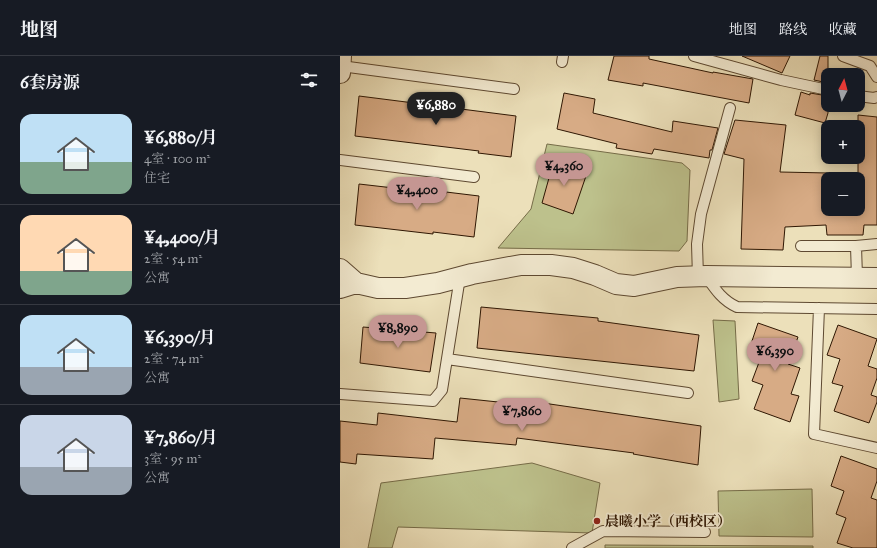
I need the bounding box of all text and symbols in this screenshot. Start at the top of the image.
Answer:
text: 地图 [20,18,58,41]
text: 地图 [729,21,757,38]
text: 路线 [779,21,807,38]
text: 收藏 [829,21,857,38]
north arrow [821,68,865,112]
map controls [821,68,865,216]
icon: filters [298,69,320,91]
text: 6套房源 [20,72,80,93]
pin: ¥6,880 [403,92,469,126]
text: ¥6,880 [416,97,456,113]
button: + [821,120,865,164]
text: ¥6,880/月 [144,127,218,148]
icon: home [52,130,100,178]
text: 4室 · 100 m² [144,151,210,167]
pin: ¥4,360 [531,153,597,187]
text: ¥4,360 [545,158,583,174]
text: 住宅 [144,170,170,186]
button: − [821,172,865,216]
pin: ¥4,400 [384,177,450,211]
text: ¥4,400 [396,182,438,198]
text: ¥4,400/月 [144,227,221,248]
icon: home [52,231,100,279]
text: 2室 · 54 m² [144,251,202,267]
text: 公寓 [144,270,170,286]
pin: ¥8,890 [365,315,431,349]
text: ¥8,890 [378,320,418,336]
text: ¥6,390/月 [144,327,216,348]
icon: home [52,331,100,379]
pin: ¥6,390 [742,338,808,372]
text: ¥6,390 [756,343,794,359]
text: 2室 · 74 m² [144,351,203,367]
text: 公寓 [144,370,170,386]
pin: ¥7,860 [489,398,555,432]
text: ¥7,860 [502,403,542,419]
text: ¥7,860/月 [144,427,218,448]
icon: home [52,431,100,479]
text: 3室 · 95 m² [144,451,201,467]
text: 公寓 [144,470,170,486]
place label: 晨曦小学（西校区） [605,513,731,530]
marker: 晨曦小学（西校区） [592,516,602,526]

